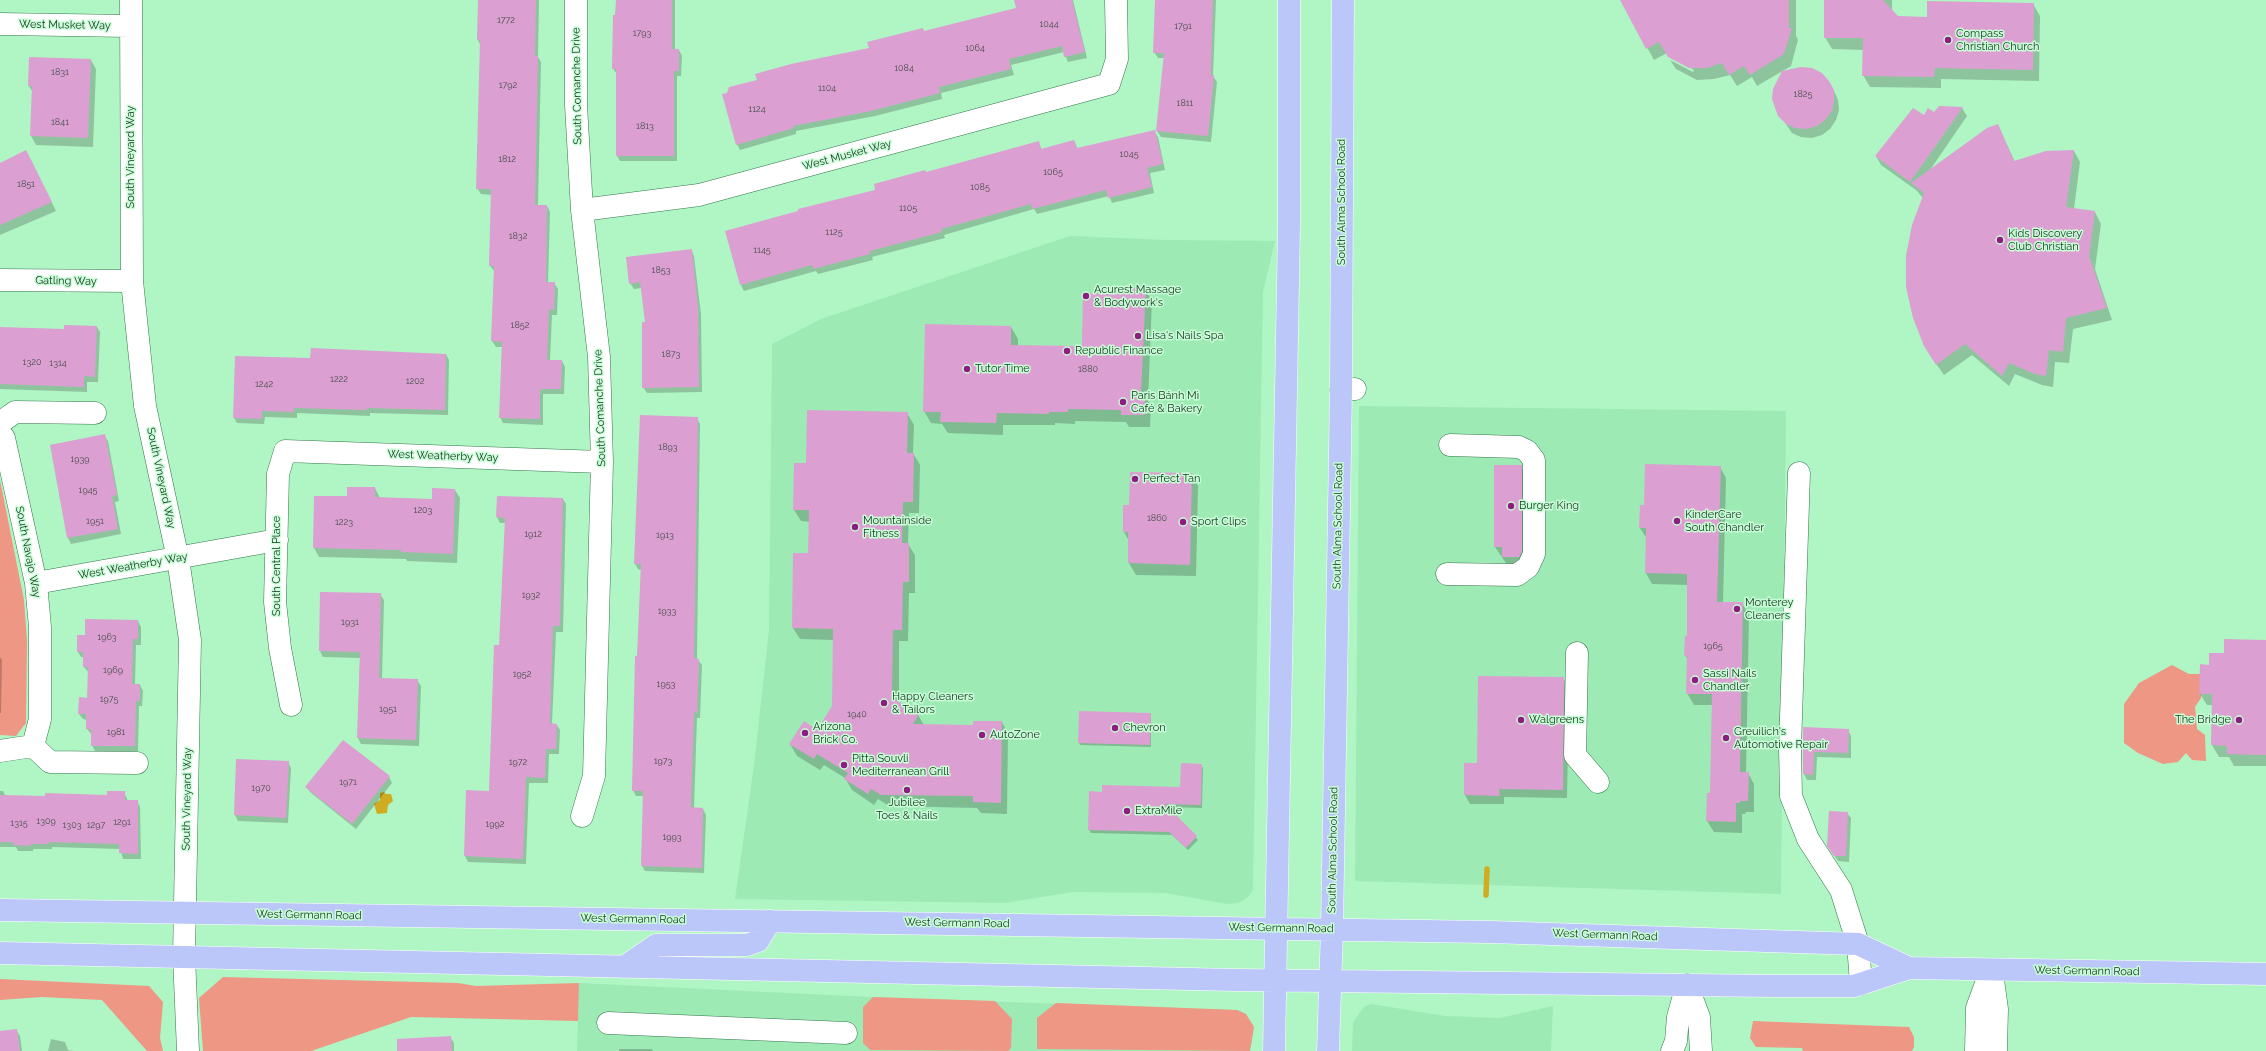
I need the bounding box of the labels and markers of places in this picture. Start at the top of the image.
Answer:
place label: Compass Christian Church [1956,27,2039,53]
marker: Compass Christian Church [1943,35,1953,45]
place label: Kids Discovery Club Christian [2008,227,2082,253]
marker: Kids Discovery Club Christian [1995,235,2005,245]
place label: Acurest Massage & Bodywork's [1094,283,1181,309]
marker: Acurest Massage & Bodywork's [1081,291,1091,301]
place label: Lisa's Nails Spa [1146,329,1224,343]
marker: Lisa's Nails Spa [1133,331,1143,341]
place label: Republic Finance [1075,344,1163,358]
marker: Republic Finance [1062,346,1072,356]
place label: Tutor Time [975,362,1030,376]
marker: Tutor Time [962,364,972,374]
place label: Paris Bánh Mì Café & Bakery [1131,389,1202,415]
marker: Paris Bánh Mì Café & Bakery [1118,397,1128,407]
place label: Perfect Tan [1143,472,1200,486]
marker: Perfect Tan [1130,474,1140,484]
place label: Burger King [1519,499,1579,513]
marker: Burger King [1506,501,1516,511]
place label: KinderCare South Chandler [1685,508,1764,534]
place label: Mountainside Fitness [863,514,931,540]
place label: Sport Clips [1191,515,1246,529]
marker: KinderCare South Chandler [1672,516,1682,526]
marker: Sport Clips [1178,517,1188,527]
marker: Mountainside Fitness [850,522,860,532]
place label: Monterey Cleaners [1745,596,1793,622]
marker: Monterey Cleaners [1732,604,1742,614]
place label: Sassi Nails Chandler [1703,667,1757,693]
marker: Sassi Nails Chandler [1690,675,1700,685]
place label: Happy Cleaners & Tailors [892,690,973,716]
marker: Happy Cleaners & Tailors [879,698,889,708]
place label: Walgreens [1529,713,1584,727]
place label: The Bridge [2175,713,2231,727]
marker: Walgreens [1516,715,1526,725]
marker: The Bridge [2234,715,2244,725]
place label: Arizona Brick Co. [813,720,857,746]
place label: Chevron [1123,721,1166,735]
marker: Chevron [1110,723,1120,733]
place label: Greuilich's Automotive Repair [1734,725,1828,751]
marker: Arizona Brick Co. [800,728,810,738]
place label: AutoZone [990,728,1040,742]
marker: AutoZone [977,730,987,740]
marker: Greuilich's Automotive Repair [1721,733,1731,743]
place label: Pitta Souvli Mediterranean Grill [852,752,949,778]
marker: Pitta Souvli Mediterranean Grill [839,760,849,770]
marker: Jubilee Toes & Nails [902,785,912,795]
place label: Jubilee Toes & Nails [876,796,938,822]
place label: ExtraMile [1135,804,1182,818]
marker: ExtraMile [1122,806,1132,816]

